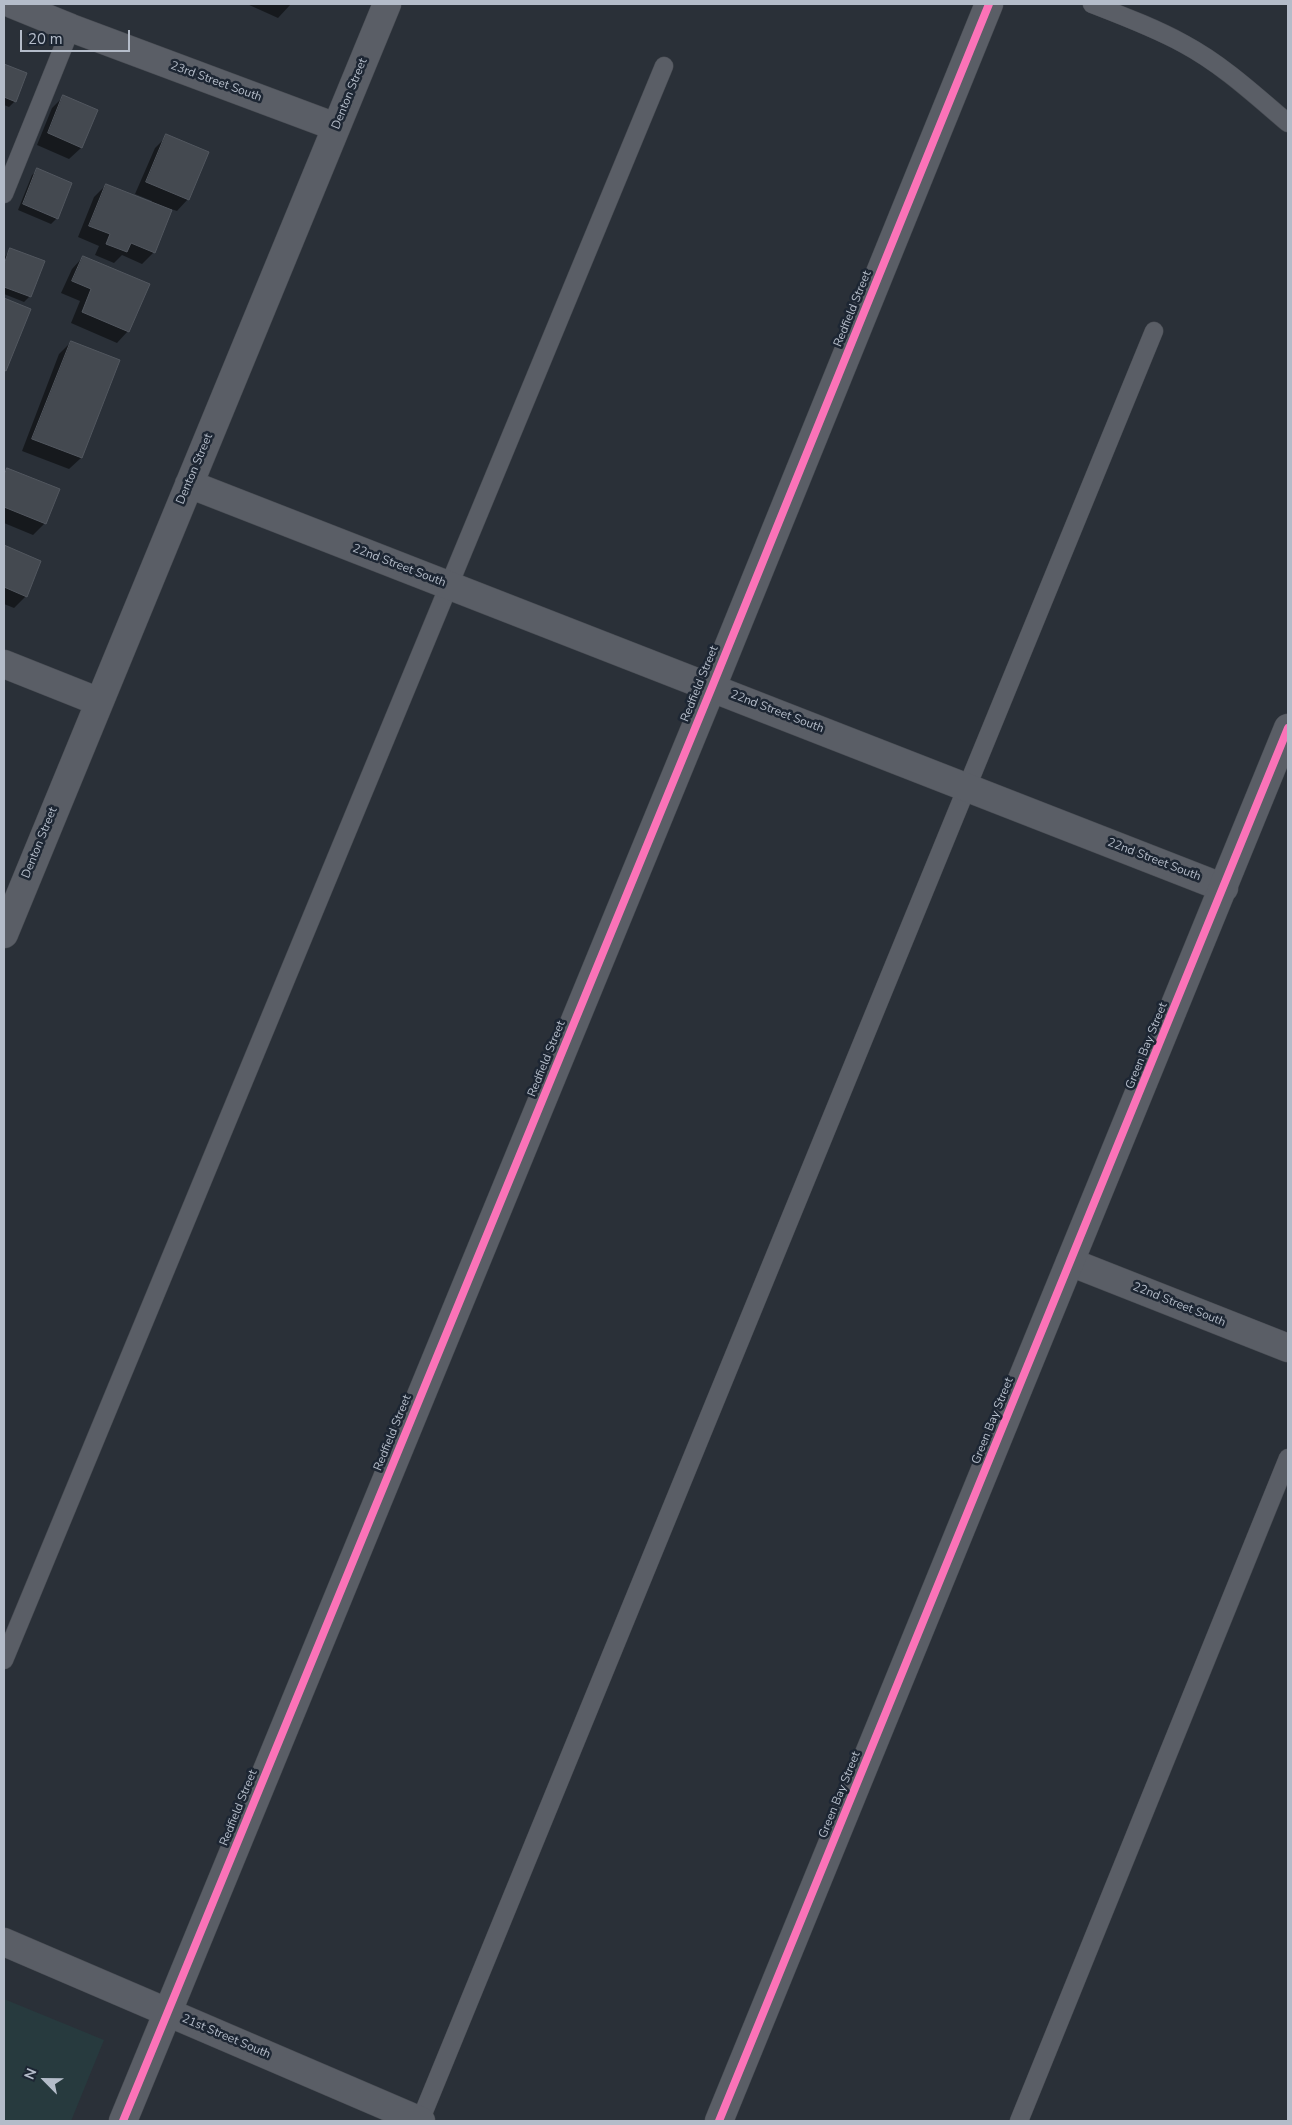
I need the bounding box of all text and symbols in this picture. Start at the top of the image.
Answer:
scale bar [22,20,132,52]
text: 20 m [28,29,63,49]
street label: Denton Street [329,56,371,132]
street label: 23rd Street South [168,59,264,105]
street label: Redfield Street [831,269,875,349]
street label: Denton Street [174,431,216,507]
street label: 22nd Street South [350,542,448,590]
street label: Redfield Street [678,644,722,724]
street label: 22nd Street South [728,688,826,736]
street label: Denton Street [19,805,61,881]
street label: 22nd Street South [1105,836,1203,884]
street label: Green Bay Street [1123,1001,1171,1091]
street label: Redfield Street [525,1019,569,1099]
street label: 22nd Street South [1130,1280,1228,1330]
street label: Green Bay Street [969,1376,1017,1466]
street label: Redfield Street [371,1393,415,1473]
street label: Green Bay Street [816,1750,864,1840]
street label: Redfield Street [217,1768,261,1848]
street label: 21st Street South [179,2012,273,2062]
north arrow [20,2055,70,2105]
text: N [20,2065,42,2082]

